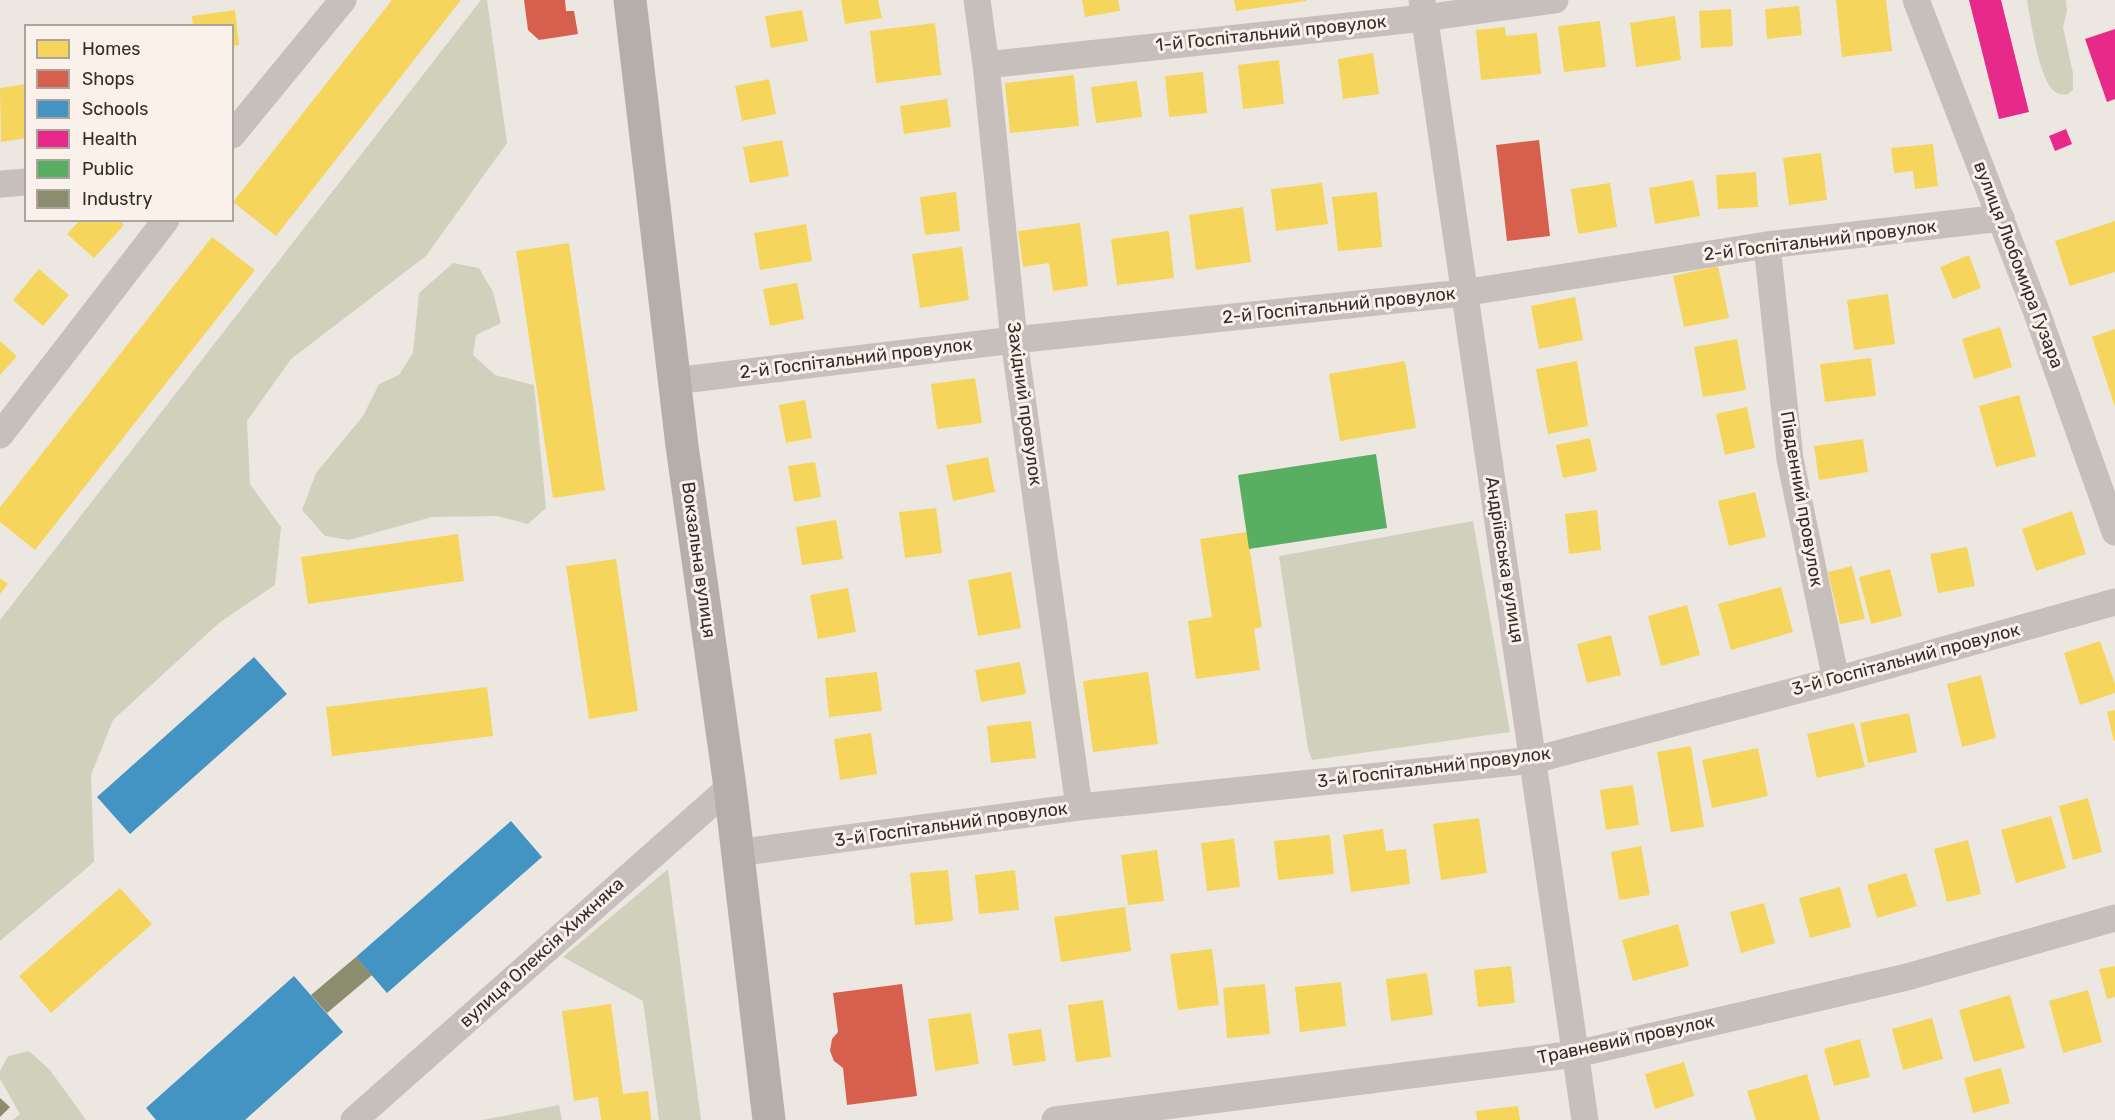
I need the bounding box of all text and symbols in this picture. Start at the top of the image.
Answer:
street label: 1-й Госпітальний провулок [1155,11,1387,57]
legend [24,24,234,222]
text: Homes [82,38,140,60]
text: Shops [82,68,134,90]
text: Schools [82,98,148,120]
text: Health [82,128,137,150]
text: Public [82,158,134,180]
street label: вулиця Любомира Гузара [1969,158,2067,372]
text: Industry [82,188,152,210]
street label: 2-й Госпітальний провулок [1702,216,1938,266]
street label: 2-й Госпітальний провулок [1221,283,1457,329]
street label: Західний провулок [1002,321,1046,487]
street label: 2-й Госпітальний провулок [738,334,974,384]
street label: Південний провулок [1775,409,1827,589]
street label: Андріївська вулиця [1480,475,1528,645]
street label: Вокзальна вулиця [676,480,720,640]
street label: 3-й Госпітальний провулок [1790,619,2022,701]
street label: 3-й Госпітальний провулок [1316,743,1552,793]
street label: 3-й Госпітальний провулок [833,798,1069,852]
street label: вулиця Олексія Хижняка [455,874,629,1032]
street label: Травневий провулок [1536,1011,1716,1069]

